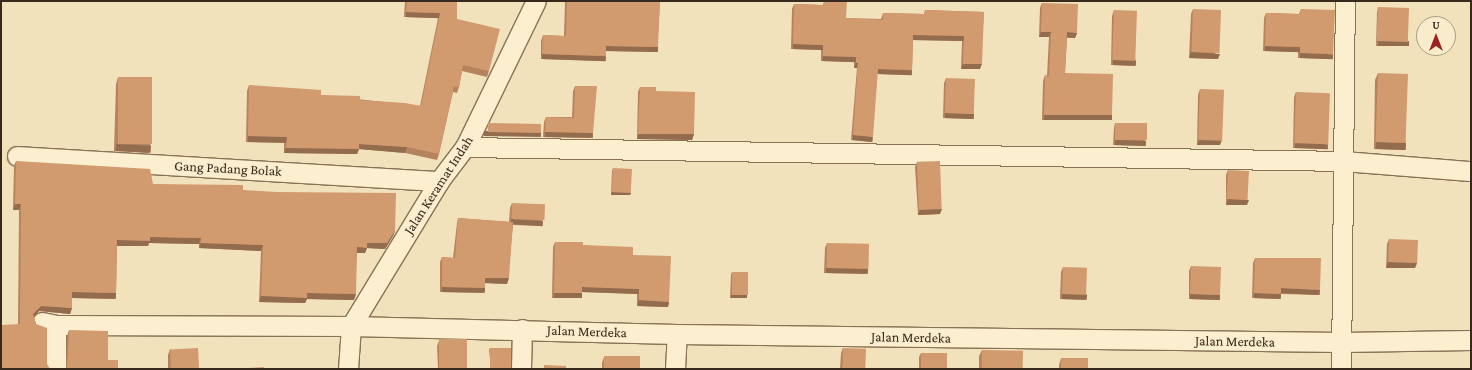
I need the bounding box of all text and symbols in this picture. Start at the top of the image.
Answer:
north arrow [1416,16,1456,56]
text: U [1432,19,1440,31]
street label: Jalan Keramat Indah [400,133,476,237]
street label: Gang Padang Bolak [174,157,282,179]
street label: Jalan Merdeka [547,321,627,341]
street label: Jalan Merdeka [871,328,951,346]
street label: Jalan Merdeka [1195,332,1275,350]

